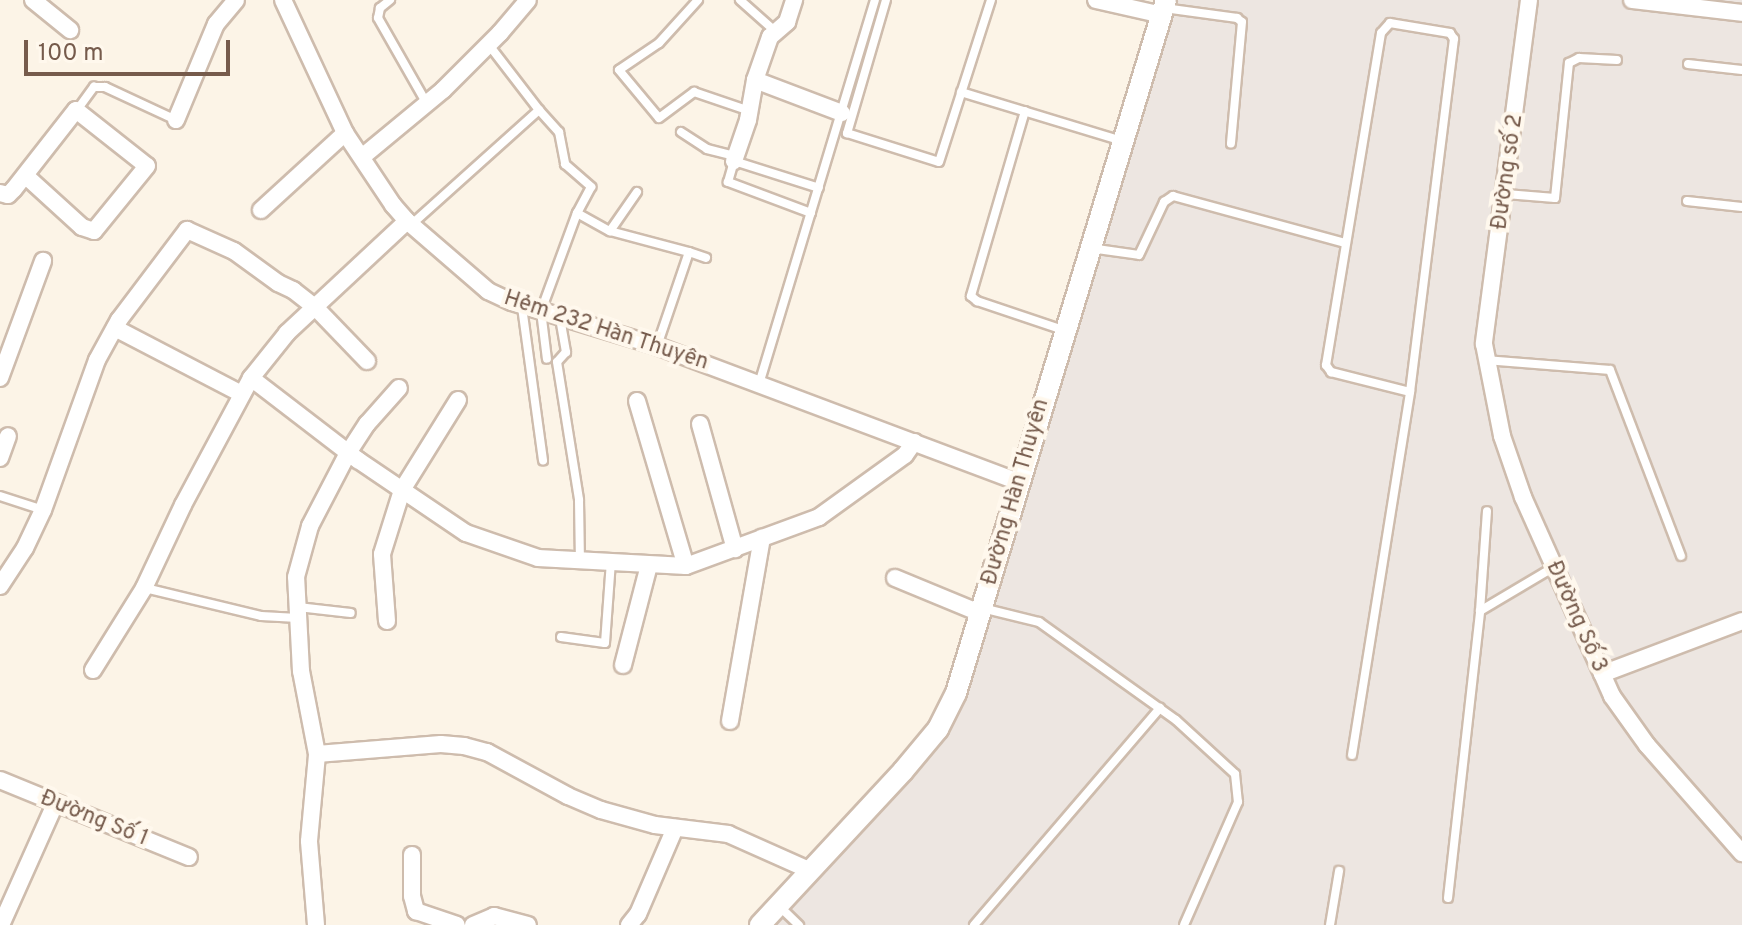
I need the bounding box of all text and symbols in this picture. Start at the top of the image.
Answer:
scale bar [28,24,234,74]
text: 100 m [38,39,104,69]
street label: Đường số 2 [1487,113,1529,231]
street label: Hẻm 232 Hàn Thuyên [500,285,712,377]
street label: Đường Hàn Thuyên [977,395,1055,589]
street label: Đường Số 3 [1540,557,1612,677]
street label: Đường Số 1 [36,785,152,853]

